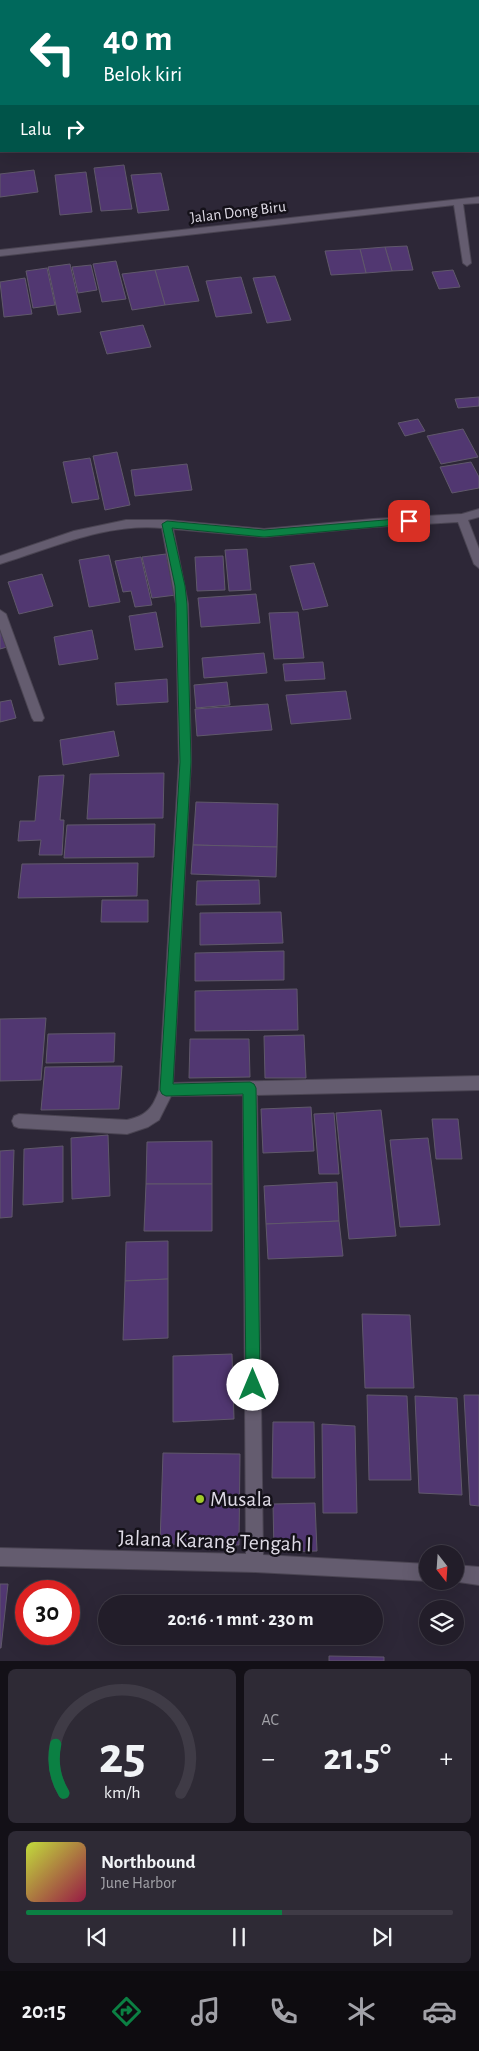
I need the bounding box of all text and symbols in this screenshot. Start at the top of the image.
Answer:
icon: left [20,20,85,85]
text: 40 m [103,22,172,57]
text: Belok kiri [103,63,182,85]
icon: right [61,115,89,143]
text: Lalu [20,120,51,139]
street label: Jalan Dong Biru [189,198,287,226]
pin [388,500,430,542]
icon: arrive [395,507,423,535]
position arrow [226,1358,278,1410]
place label: Musala [210,1488,272,1510]
marker: Musala [194,1493,206,1505]
street label: Jalana Karang Tengah I [118,1527,312,1555]
north arrow [419,1545,464,1590]
map controls [419,1545,464,1645]
speed limit sign: 30 [15,1580,80,1645]
button: layers [419,1600,464,1645]
text: 20:16 · 1 mnt · 230 m [167,1610,314,1629]
text: AC [262,1712,279,1728]
text: 25 [98,1730,145,1782]
text: 21.5° [323,1739,391,1777]
text: − [262,1745,275,1773]
text: + [440,1745,453,1773]
text: km/h [103,1784,140,1802]
text: Northbound [101,1853,196,1872]
text: June Harbor [101,1875,176,1891]
icon: previous [83,1923,111,1951]
icon: pause [225,1923,253,1951]
icon: next [368,1923,396,1951]
icon: directions [109,1994,144,2029]
icon: music [188,1994,223,2029]
icon: phone [266,1994,301,2029]
icon: climate [344,1994,379,2029]
icon: car [422,1994,457,2029]
text: 20:15 [22,2000,66,2022]

